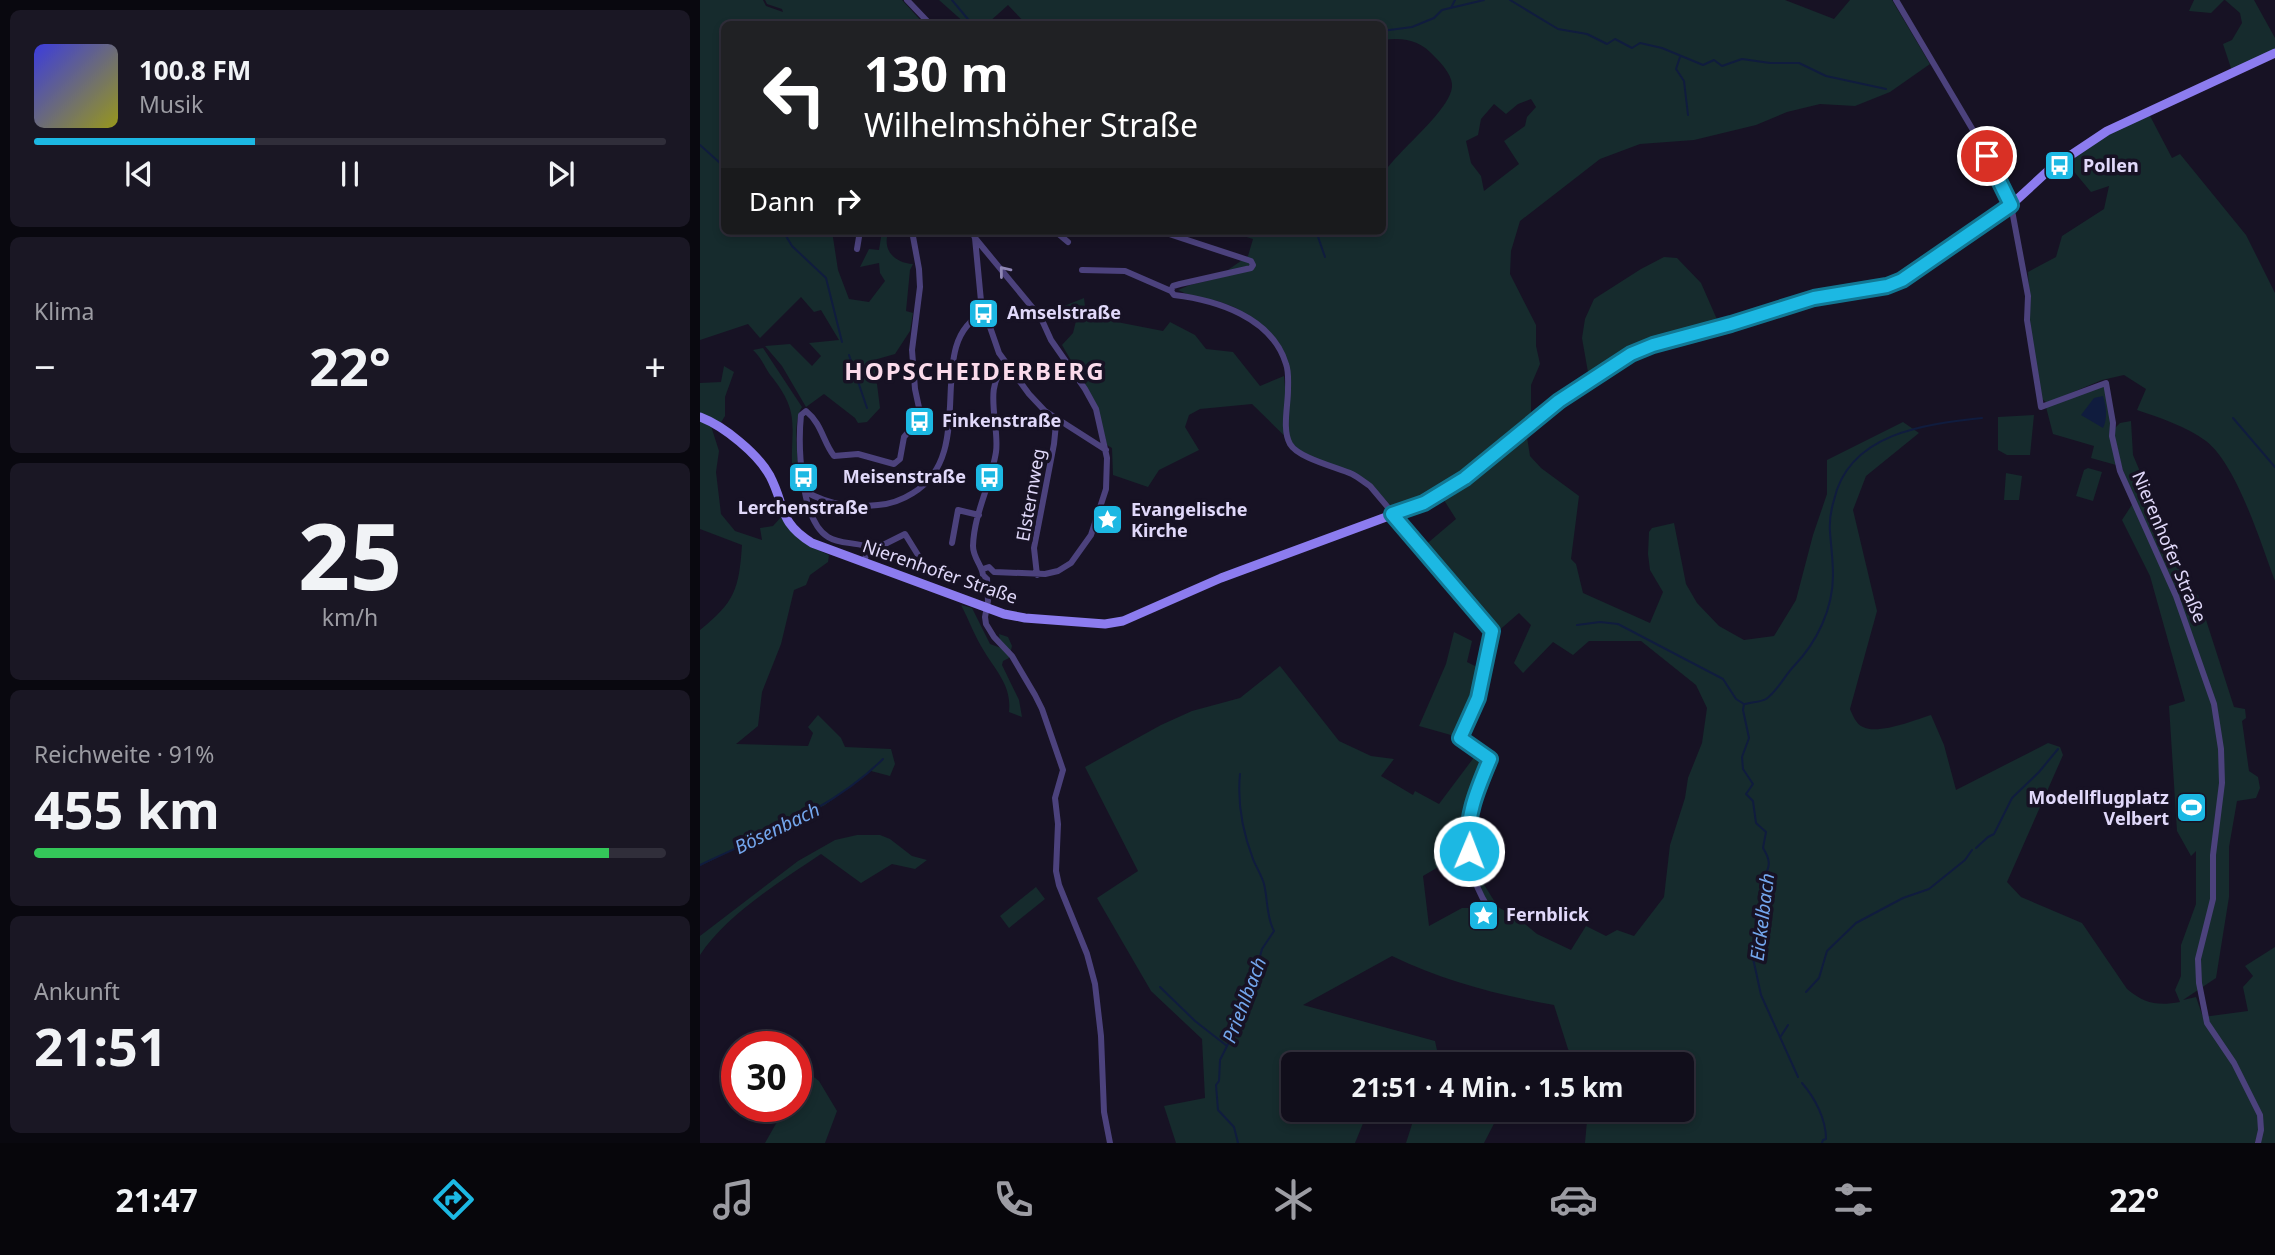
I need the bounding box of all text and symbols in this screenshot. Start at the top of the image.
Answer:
text: 130 m [864,40,1009,106]
icon: left [749,49,840,140]
text: 100.8 FM [139,52,251,88]
text: Musik [139,88,203,120]
text: Wilhelmshöher Straße [864,103,1198,146]
pin [1957,126,2017,186]
icon: arrive [1968,137,2006,175]
bus stop icon: Pollen [2043,149,2077,183]
place label: Pollen [2083,153,2139,177]
icon: previous [120,155,158,193]
icon: pause [331,155,369,193]
icon: next [542,155,580,193]
icon: right [829,182,867,220]
text: Dann [749,183,815,219]
one-way arrow [999,267,1012,279]
text: Klima [34,295,95,327]
bus stop icon: Amselstraße [967,296,1001,330]
place label: Amselstraße [1007,300,1121,324]
text: 22° [309,330,391,401]
text: − [34,340,56,392]
text: + [644,340,666,392]
district label: HOPSCHEIDERBERG [844,354,1106,387]
bus stop icon: Finkenstraße [902,404,936,438]
place label: Finkenstraße [942,408,1061,432]
street label: Elsternweg [1010,447,1050,543]
bus stop icon: Lerchenstraße [786,460,820,494]
bus stop icon: Meisenstraße [972,460,1006,494]
place label: Meisenstraße [843,464,966,488]
street label: Nierenhofer Straße [2127,467,2213,626]
text: 25 [298,493,402,617]
place label: Lerchenstraße [738,495,868,519]
place label: Evangelische Kirche [1131,497,1247,542]
place icon: Evangelische Kirche [1091,503,1125,537]
street label: Nierenhofer Straße [860,533,1021,609]
text: km/h [322,601,378,633]
text: Reichweite · 91% [34,738,214,770]
text: 455 km [34,773,220,844]
place label: Modellflugplatz Velbert [2028,785,2169,830]
sports icon: Modellflugplatz Velbert [2175,791,2209,825]
water label: Bösenbach [730,796,824,860]
position arrow [1432,814,1506,888]
water label: Eickelbach [1744,872,1780,962]
place icon: Fernblick [1466,898,1500,932]
place label: Fernblick [1506,902,1590,926]
water label: Priehlbach [1216,953,1272,1047]
text: Ankunft [34,975,120,1007]
text: 21:51 [34,1010,168,1081]
speed limit sign: 30 [721,1031,812,1122]
text: 21:51 · 4 Min. · 1.5 km [1352,1069,1623,1105]
icon: directions [429,1175,478,1224]
icon: music [709,1175,758,1224]
icon: phone [989,1175,1038,1224]
icon: climate [1269,1175,1318,1224]
icon: car [1549,1175,1598,1224]
icon: filters [1829,1175,1878,1224]
text: 21:47 [116,1178,198,1221]
text: 22° [2109,1178,2159,1221]

